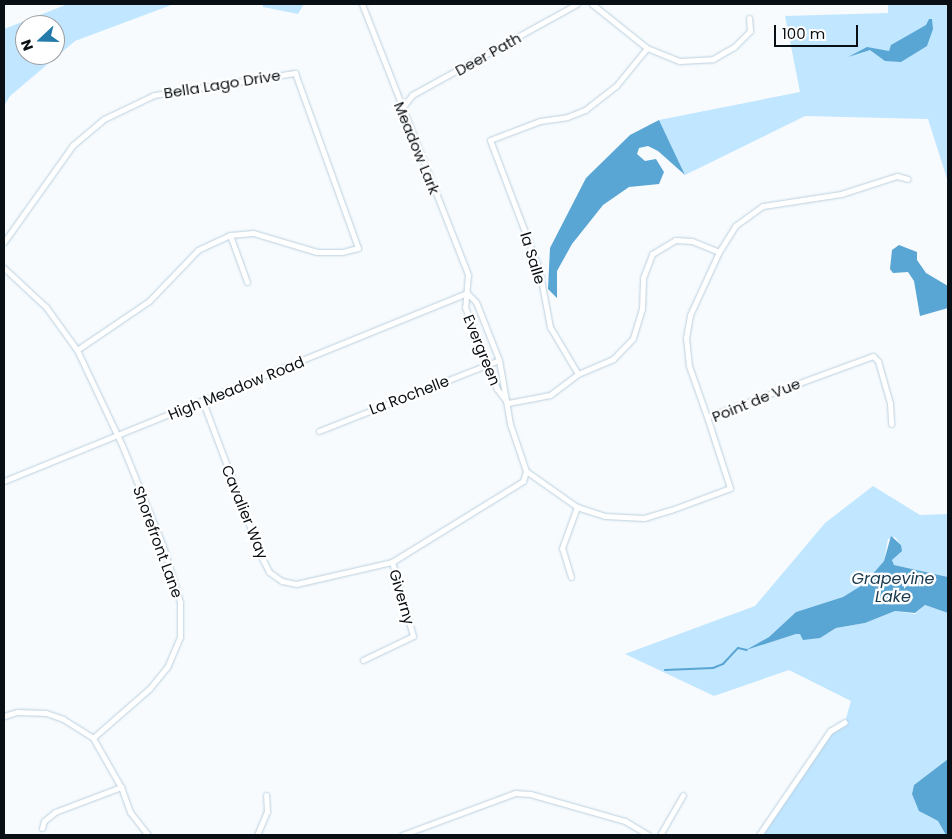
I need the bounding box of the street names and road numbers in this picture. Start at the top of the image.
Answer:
street label: Deer Path [452,29,524,79]
street label: Bella Lago Drive [162,66,282,102]
street label: Meadow Lark [390,99,444,197]
street label: la Salle [517,230,549,286]
street label: Evergreen [460,312,504,388]
street label: High Meadow Road [165,352,307,424]
street label: La Rochelle [367,372,451,418]
street label: Point de Vue [709,374,803,426]
street label: Cavalier Way [218,462,272,562]
street label: Shorefront Lane [129,484,187,600]
street label: Giverny [386,567,418,627]

